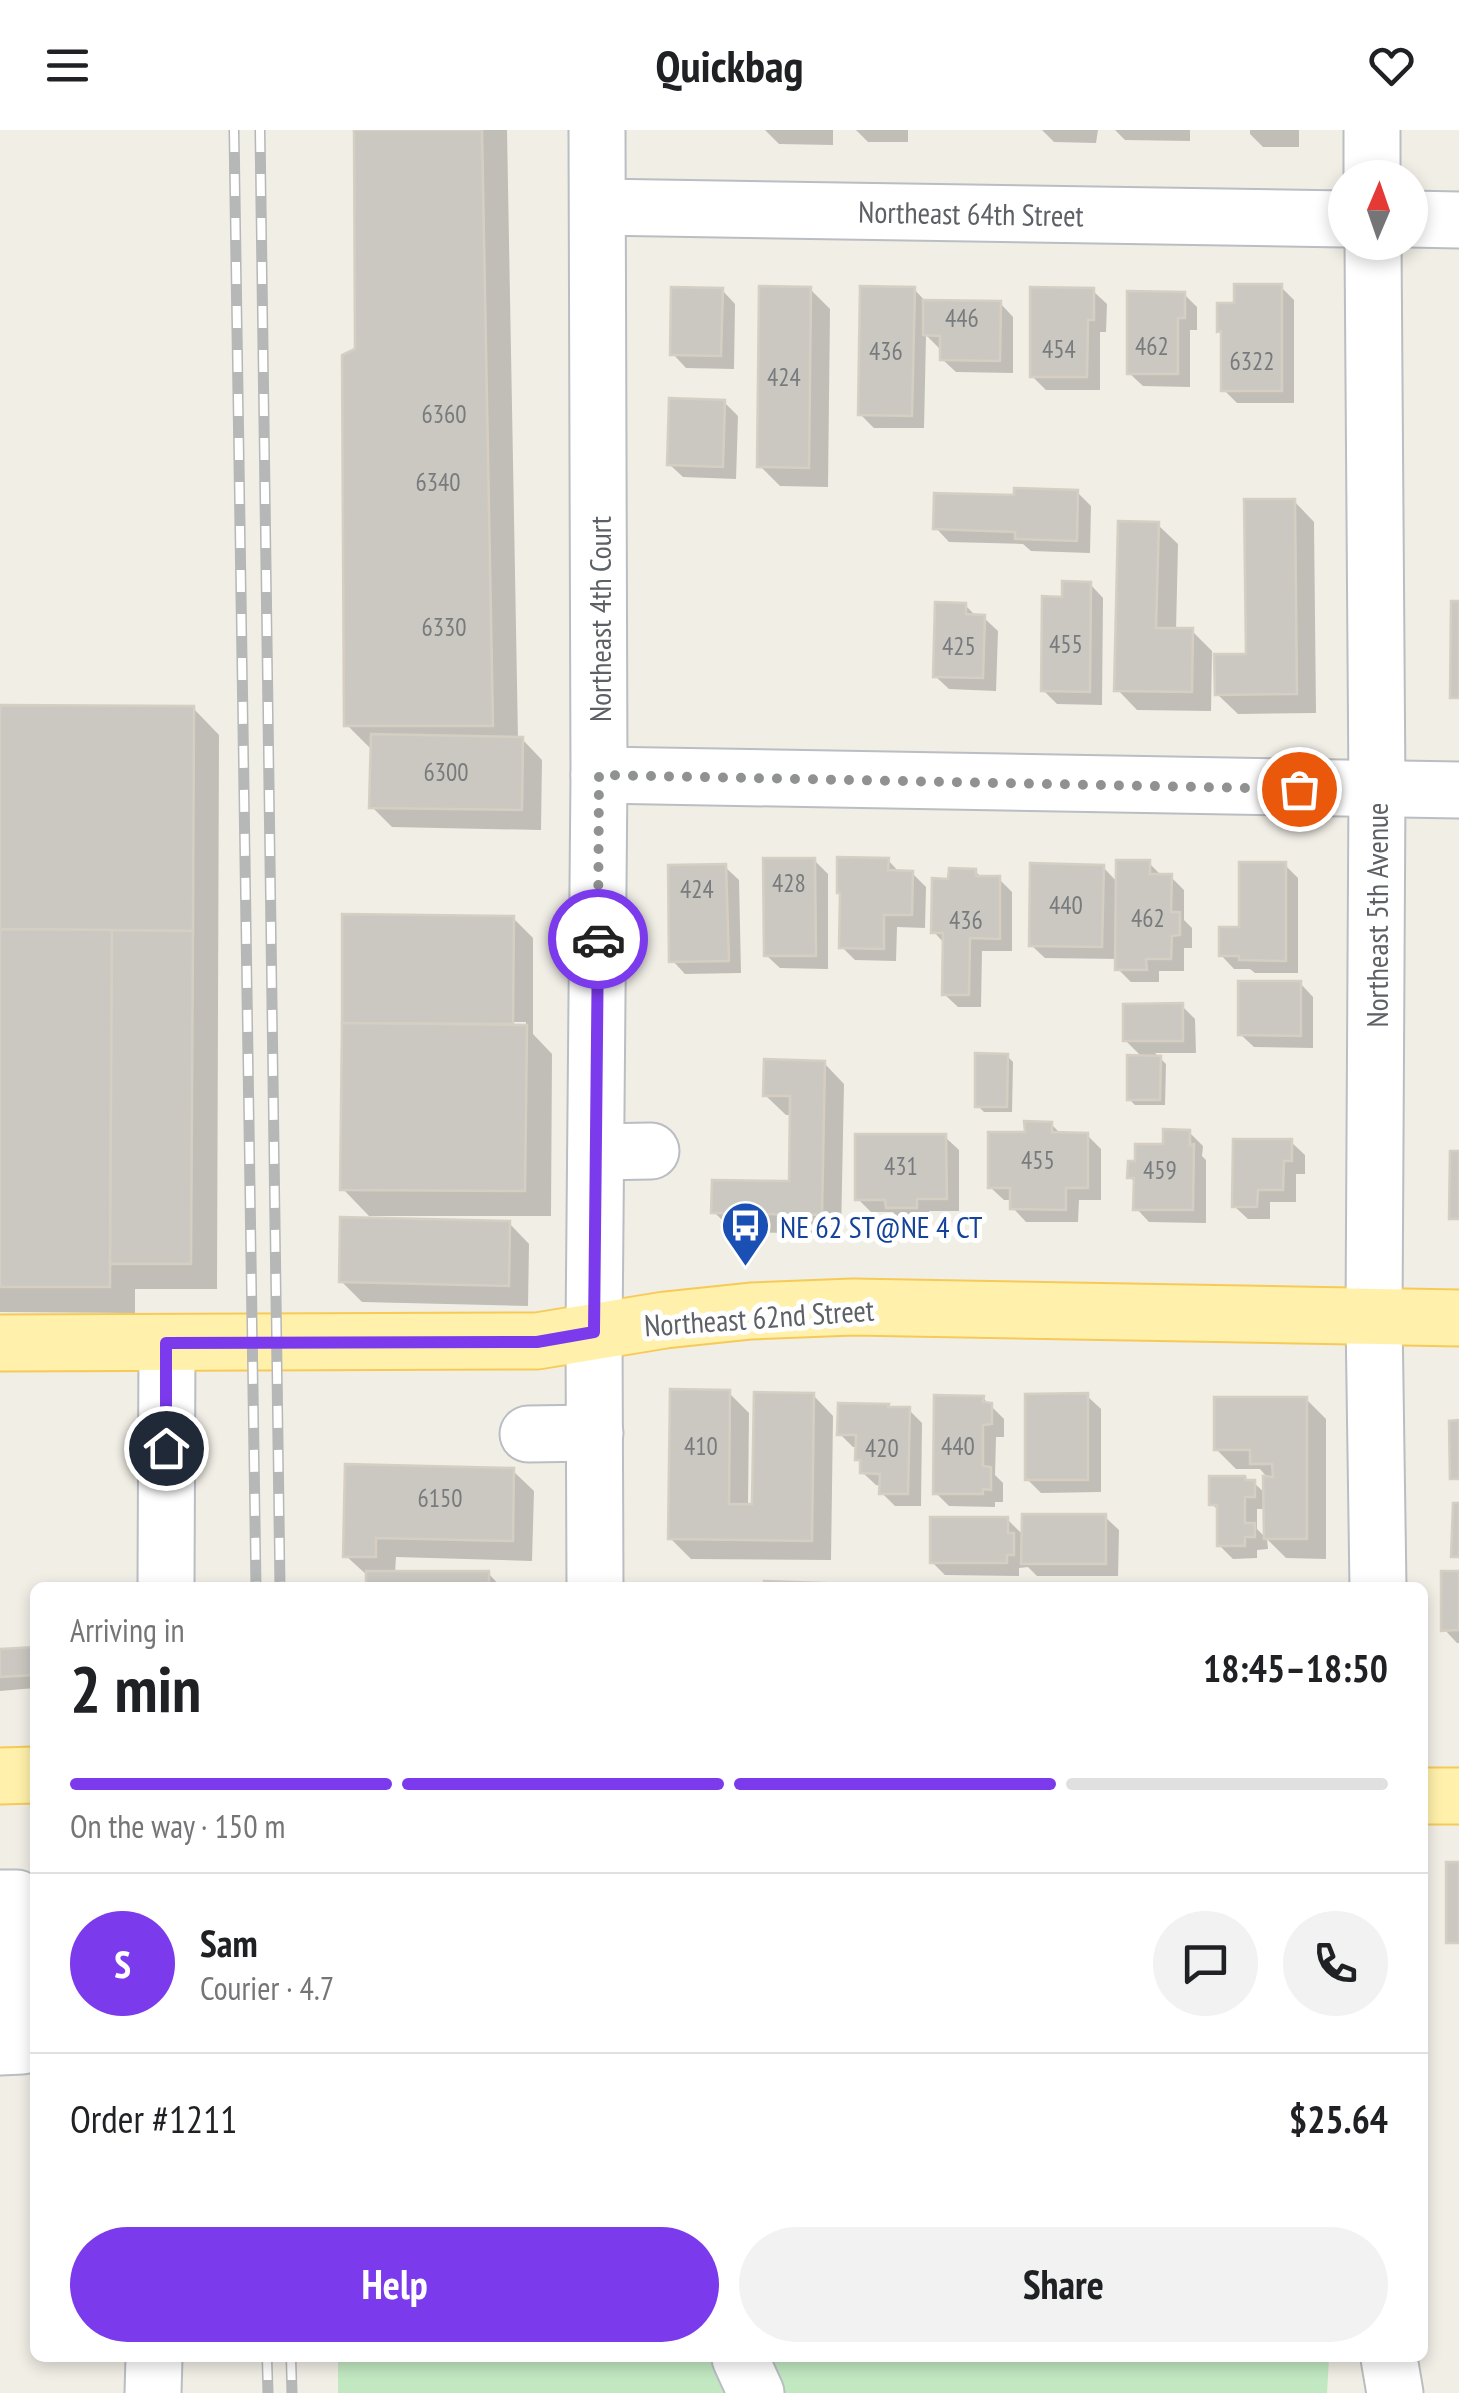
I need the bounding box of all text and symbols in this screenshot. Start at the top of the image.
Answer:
text: Quickbag [656,36,803,94]
icon: menu [40,38,95,93]
icon: heart [1364,38,1419,93]
north arrow [1328,160,1428,260]
map controls [1328,160,1428,260]
street label: Northeast 64th Street [858,192,1085,234]
house number: 446 [945,302,979,334]
house number: 462 [1135,330,1169,362]
house number: 454 [1042,333,1076,365]
house number: 436 [869,335,903,367]
house number: 6322 [1229,345,1275,377]
house number: 424 [767,361,801,393]
house number: 6360 [421,398,467,430]
house number: 6340 [415,466,461,498]
street label: Northeast 4th Court [580,515,619,722]
house number: 6330 [421,611,467,643]
house number: 455 [1049,628,1083,660]
house number: 425 [942,630,976,662]
pin [1257,747,1342,832]
house number: 6300 [423,756,469,788]
icon: bag [1272,762,1327,817]
street label: Northeast 5th Avenue [1357,803,1396,1028]
house number: 428 [772,867,806,899]
house number: 424 [680,873,714,905]
courier [548,889,648,989]
house number: 440 [1049,889,1083,921]
house number: 462 [1131,902,1165,934]
house number: 436 [949,904,983,936]
icon: car [571,912,626,967]
house number: 455 [1021,1144,1055,1176]
house number: 431 [884,1150,918,1182]
house number: 459 [1143,1154,1177,1186]
bus stop icon: NE 62 ST@NE 4 CT [719,1200,771,1268]
place label: NE 62 ST@NE 4 CT [780,1207,982,1246]
street label: Northeast 62nd Street [643,1289,876,1344]
pin [124,1406,209,1491]
icon: home [139,1421,194,1476]
house number: 410 [684,1430,718,1462]
house number: 440 [941,1430,975,1462]
house number: 420 [865,1432,899,1464]
house number: 6150 [417,1482,463,1514]
text: Arriving in [70,1609,185,1651]
text: 18:45–18:50 [1203,1643,1388,1692]
text: 2 min [70,1646,201,1730]
text: On the way · 150 m [70,1805,285,1847]
button: chat [1153,1911,1258,2016]
button: phone [1283,1911,1388,2016]
text: Sam [200,1918,258,1967]
text: S [114,1939,131,1988]
text: Courier · 4.7 [200,1967,334,2009]
text: Order #1211 [70,2094,237,2143]
text: $25.64 [1289,2094,1388,2143]
button: Help [70,2227,719,2342]
button: Share [739,2227,1388,2342]

